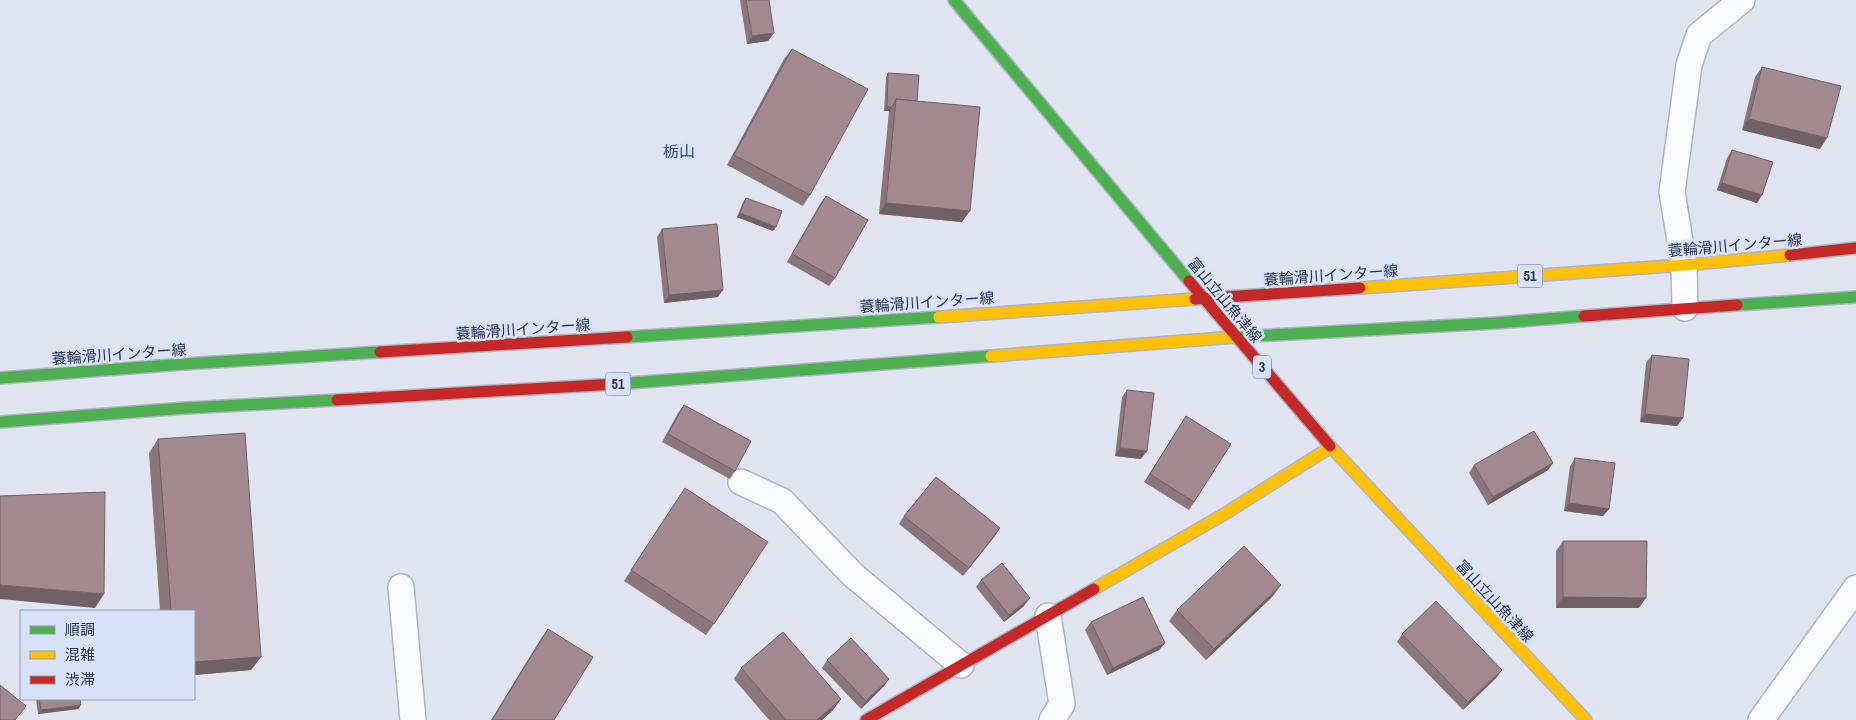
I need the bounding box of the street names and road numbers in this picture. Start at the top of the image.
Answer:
street label: 蓑輪滑川インター線 [1667,229,1803,261]
street label: 富山立山魚津線 [1183,253,1267,347]
street label: 蓑輪滑川インター線 [1263,260,1399,290]
road number: 51 [1518,264,1542,288]
street label: 蓑輪滑川インター線 [859,287,995,317]
street label: 蓑輪滑川インター線 [455,314,591,344]
street label: 蓑輪滑川インター線 [51,339,187,369]
road number: 3 [1253,356,1271,378]
road number: 51 [606,372,630,396]
street label: 富山立山魚津線 [1452,555,1538,647]

